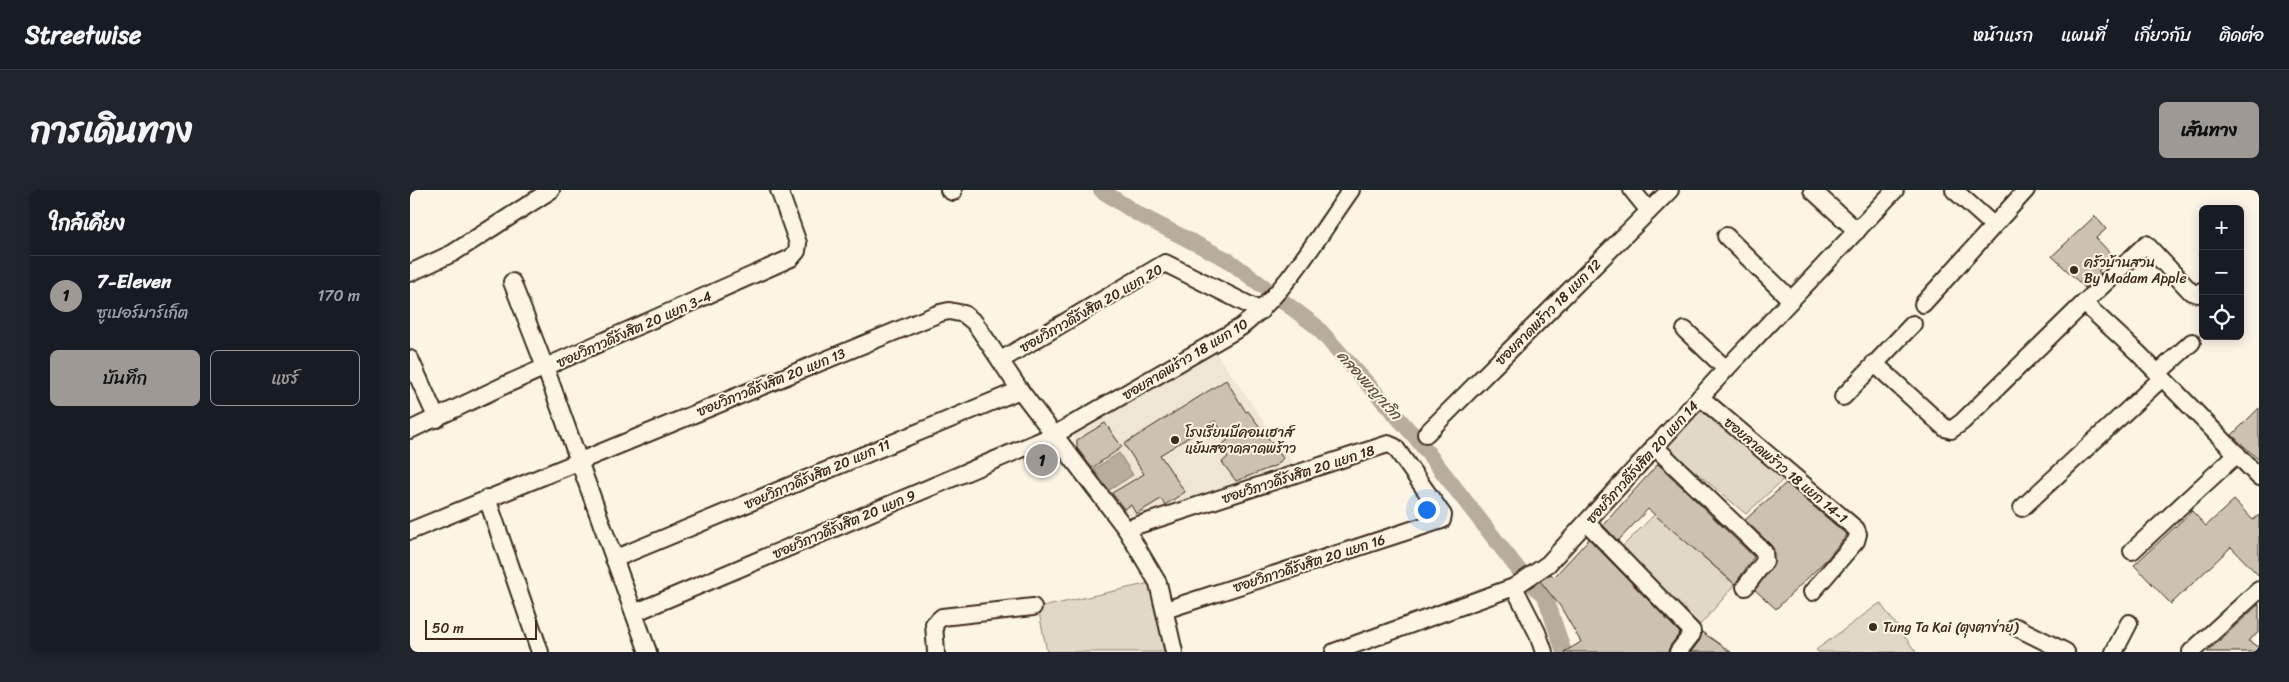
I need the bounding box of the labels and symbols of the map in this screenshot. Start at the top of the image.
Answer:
place label: ครัวบ้านสวน By Madam Apple [2084,250,2187,291]
street label: ซอยลาดพร้าว 18 แยก 12 [1489,253,1608,372]
street label: ซอยวิภาวดีรังสิต 20 แยก 20 [1015,257,1168,360]
marker: ครัวบ้านสวน By Madam Apple [2068,264,2080,276]
street label: ซอยวิภาวดีรังสิต 20 แยก 3-4 [552,284,716,375]
street label: ซอยลาดพร้าว 18 แยก 10 [1117,312,1253,407]
street label: ซอยวิภาวดีรังสิต 20 แยก 13 [693,341,850,424]
water label: คลองพญาเวิก [1330,344,1409,427]
street label: ซอยวิภาวดีรังสิต 20 แยก 14 [1580,394,1705,530]
street label: ซอยลาดพร้าว 18 แยก 14-1 [1718,411,1853,530]
place label: โรงเรียนบีคอนเฮาส์ แย้มสอาดลาดพร้าว [1185,420,1296,461]
street label: ซอยวิภาวดีรังสิต 20 แยก 11 [740,432,894,517]
marker: โรงเรียนบีคอนเฮาส์ แย้มสอาดลาดพร้าว [1169,434,1181,446]
street label: ซอยวิภาวดีรังสิต 20 แยก 18 [1218,438,1378,511]
pin: 1 [1026,441,1058,479]
street label: ซอยวิภาวดีรังสิต 20 แยก 9 [769,483,920,566]
your location [1414,497,1440,523]
street label: ซอยวิภาวดีรังสิต 20 แยก 16 [1230,527,1389,600]
place label: Tung Ta Kai (ตุงตาข่าย) [1883,615,2019,640]
scale bar [425,617,538,640]
marker: Tung Ta Kai (ตุงตาข่าย) [1867,621,1879,633]

